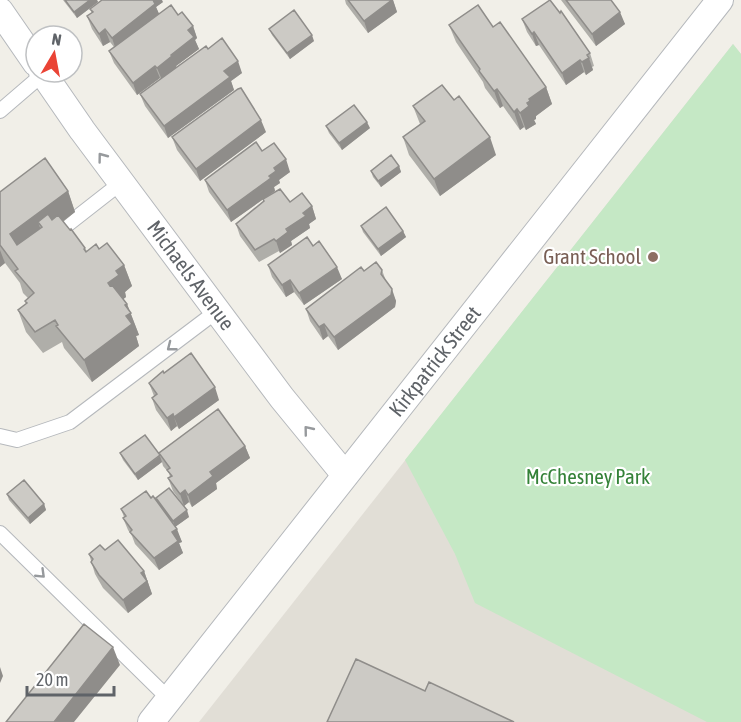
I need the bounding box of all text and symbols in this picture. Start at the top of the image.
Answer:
north arrow [24,24,84,84]
text: N [50,30,63,49]
one-way arrow [99,152,110,163]
street label: Michaels Avenue [143,216,240,334]
place label: Grant School [543,244,641,268]
marker: Grant School [646,250,660,264]
street label: Kirkpatrick Street [384,301,485,421]
one-way arrow [166,339,177,350]
one-way arrow [304,426,315,437]
park label: McChesney Park [526,464,650,488]
one-way arrow [34,567,45,578]
scale bar [27,659,114,697]
text: 20 m [36,669,68,690]

